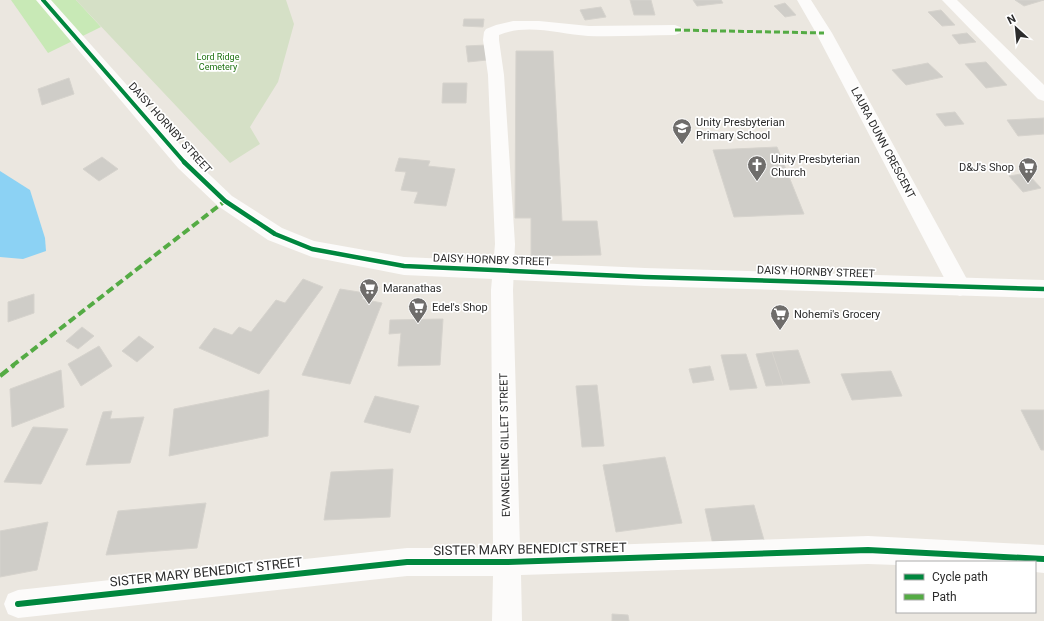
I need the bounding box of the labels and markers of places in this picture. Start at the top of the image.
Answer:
place label: Unity Presbyterian Primary School [696,116,785,142]
school or university icon: Unity Presbyterian Primary School [671,117,693,145]
place label: Unity Presbyterian Church [771,153,860,179]
church icon: Unity Presbyterian Church [746,154,768,182]
supermarket icon: D&J's Shop [1017,156,1039,184]
place label: D&J's Shop [959,161,1014,174]
supermarket icon: Maranathas [358,277,380,305]
place label: Maranathas [383,282,442,295]
supermarket icon: Edel's Shop [407,296,429,324]
place label: Edel's Shop [432,301,488,314]
supermarket icon: Nohemi's Grocery [769,303,791,331]
place label: Nohemi's Grocery [794,308,881,321]

